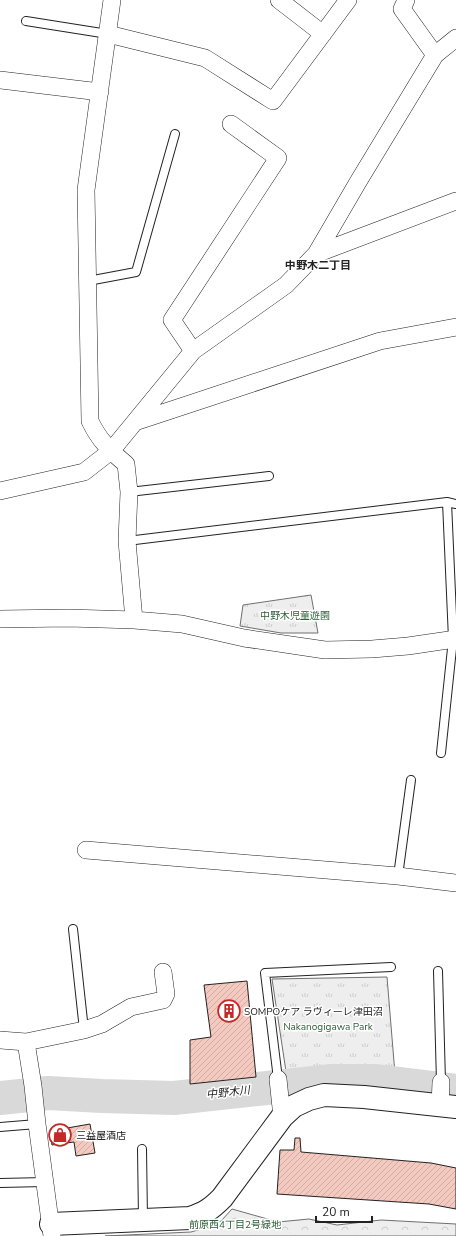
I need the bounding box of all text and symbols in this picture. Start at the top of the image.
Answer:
district label: 中野木二丁目 [285,258,351,273]
park label: 中野木児童遊園 [260,609,330,623]
building icon: SOMPOケア ラヴィーレ津田沼 [216,998,242,1024]
place label: SOMPOケア ラヴィーレ津田沼 [244,1005,383,1019]
park label: Nakanogigawa Park [283,1020,374,1034]
water label: 中野木川 [205,1083,252,1102]
shop icon: 三益屋酒店 [47,1122,73,1148]
place label: 三益屋酒店 [76,1129,126,1143]
scale bar [316,1198,372,1224]
text: 20 m [322,1204,350,1220]
park label: 前原西4丁目2号緑地 [189,1218,282,1232]

